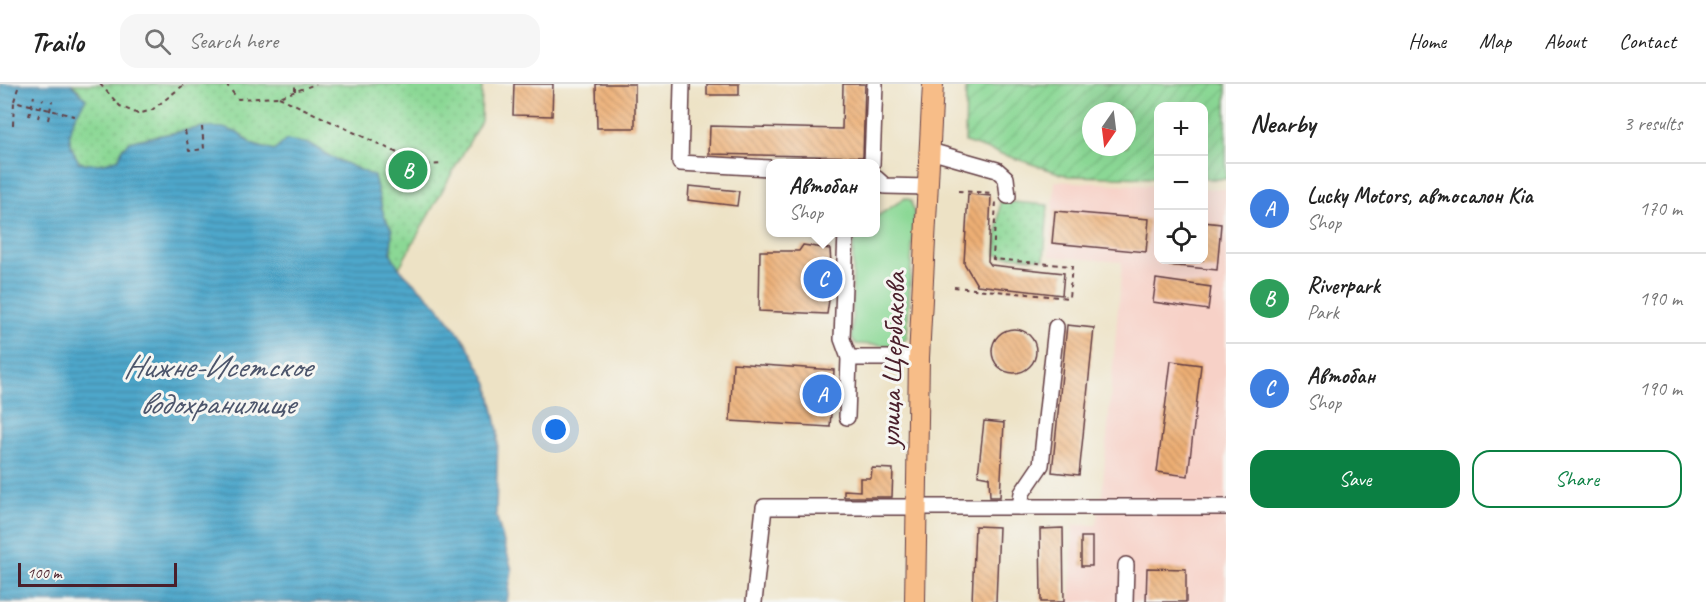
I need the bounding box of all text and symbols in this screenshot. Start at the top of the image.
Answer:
search box [120,14,540,68]
text: Trailo [30,24,84,59]
icon: search [141,25,174,58]
text: Search here [189,27,278,55]
text: Home [1408,28,1446,54]
text: Map [1479,28,1511,54]
text: About [1544,28,1586,54]
text: Contact [1619,28,1676,54]
north arrow [1082,102,1136,156]
map controls [1154,102,1208,264]
button: + [1154,102,1208,156]
text: Nearby [1250,107,1315,140]
text: 3 results [1623,111,1682,136]
pin: B [388,148,428,193]
button: − [1154,156,1208,210]
popup [766,159,880,237]
text: Автобан [789,172,857,200]
text: Lucky Motors, автосалон Kia [1307,182,1533,210]
text: A [1264,196,1275,221]
text: 170 m [1639,196,1682,221]
text: Shop [789,200,823,225]
button: locate [1154,210,1208,264]
text: Shop [1307,210,1341,235]
pin: C [804,256,842,302]
street label: улица Щербакова [870,269,914,451]
text: Riverpark [1307,272,1380,300]
text: B [1264,286,1275,311]
text: 190 m [1639,286,1682,311]
text: Park [1307,300,1339,325]
water label: Нижне-Исетское водохранилище [123,346,315,424]
text: Автобан [1307,362,1375,390]
pin: A [802,372,842,416]
text: C [1265,376,1274,401]
text: 190 m [1639,376,1682,401]
text: Shop [1307,390,1341,415]
your location [541,415,570,444]
button: Save [1250,450,1460,508]
button: Share [1472,450,1682,508]
scale bar [18,560,177,588]
text: 100 m [27,563,61,583]

